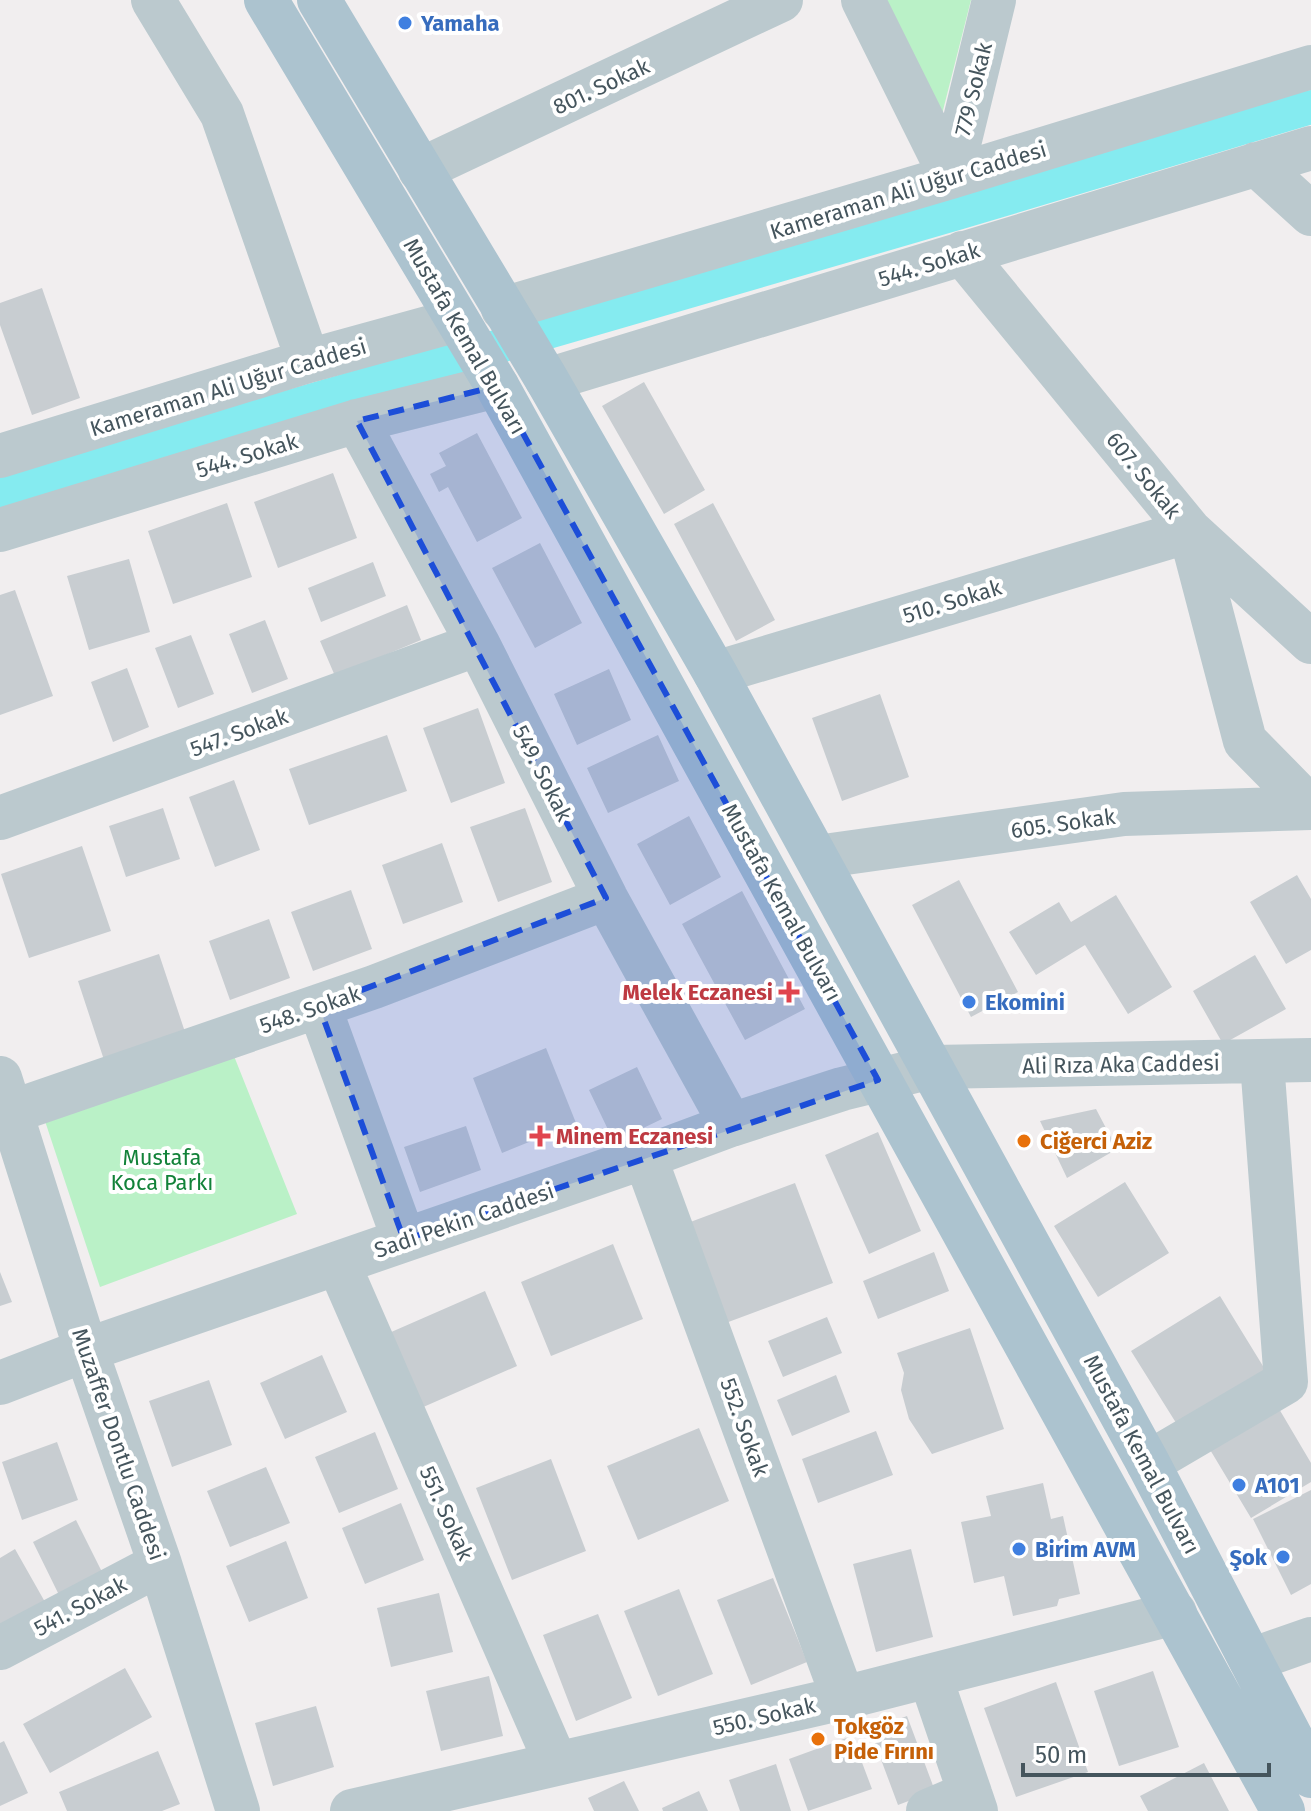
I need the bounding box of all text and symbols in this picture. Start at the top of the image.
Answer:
place label: Yamaha [420,10,500,37]
marker: Yamaha [396,14,414,32]
street label: 779 Sokak [949,39,998,139]
street label: 801. Sokak [549,52,654,121]
street label: Kameraman Ali Uğur Caddesi [767,136,1050,245]
street label: Mustafa Kemal Bulvarı [397,233,532,439]
street label: 544. Sokak [875,236,984,293]
street label: Kameraman Ali Uğur Caddesi [87,333,370,442]
street label: 544. Sokak [193,427,302,484]
street label: 607. Sokak [1101,427,1187,525]
street label: 510. Sokak [900,573,1005,629]
street label: 547. Sokak [187,702,292,763]
street label: 549. Sokak [507,721,579,826]
street label: Mustafa Kemal Bulvarı [716,799,847,1006]
street label: 605. Sokak [1009,803,1118,844]
street label: 548. Sokak [256,979,365,1039]
place label: Melek Eczanesi [622,979,773,1006]
marker: Melek Eczanesi [780,983,798,1001]
place label: Ekomini [985,989,1065,1016]
marker: Ekomini [960,993,978,1011]
street label: Ali Rıza Aka Caddesi [1022,1049,1220,1080]
place label: Minem Eczanesi [556,1123,713,1150]
marker: Minem Eczanesi [531,1127,549,1145]
place label: Ciğerci Aziz [1040,1128,1152,1155]
marker: Ciğerci Aziz [1015,1132,1033,1150]
park label: Mustafa Koca Parkı [110,1144,214,1196]
street label: Sadi Pekin Caddesi [371,1177,558,1264]
street label: Muzaffer Dontlu Caddesi [66,1325,171,1564]
street label: Mustafa Kemal Bulvarı [1078,1350,1206,1558]
street label: 552. Sokak [714,1374,775,1481]
street label: 551. Sokak [414,1462,480,1565]
place label: A101 [1254,1472,1300,1499]
marker: A101 [1230,1476,1248,1494]
place label: Birim AVM [1035,1536,1136,1563]
marker: Birim AVM [1010,1540,1028,1558]
place label: Şok [1229,1544,1268,1571]
marker: Şok [1274,1548,1292,1566]
street label: 541. Sokak [29,1570,132,1642]
street label: 550. Sokak [710,1691,819,1741]
place label: Tokgöz Pide Fırını [834,1713,934,1765]
scale bar [1023,1727,1269,1777]
marker: Tokgöz Pide Fırını [809,1730,827,1748]
text: 50 m [1035,1741,1087,1769]

